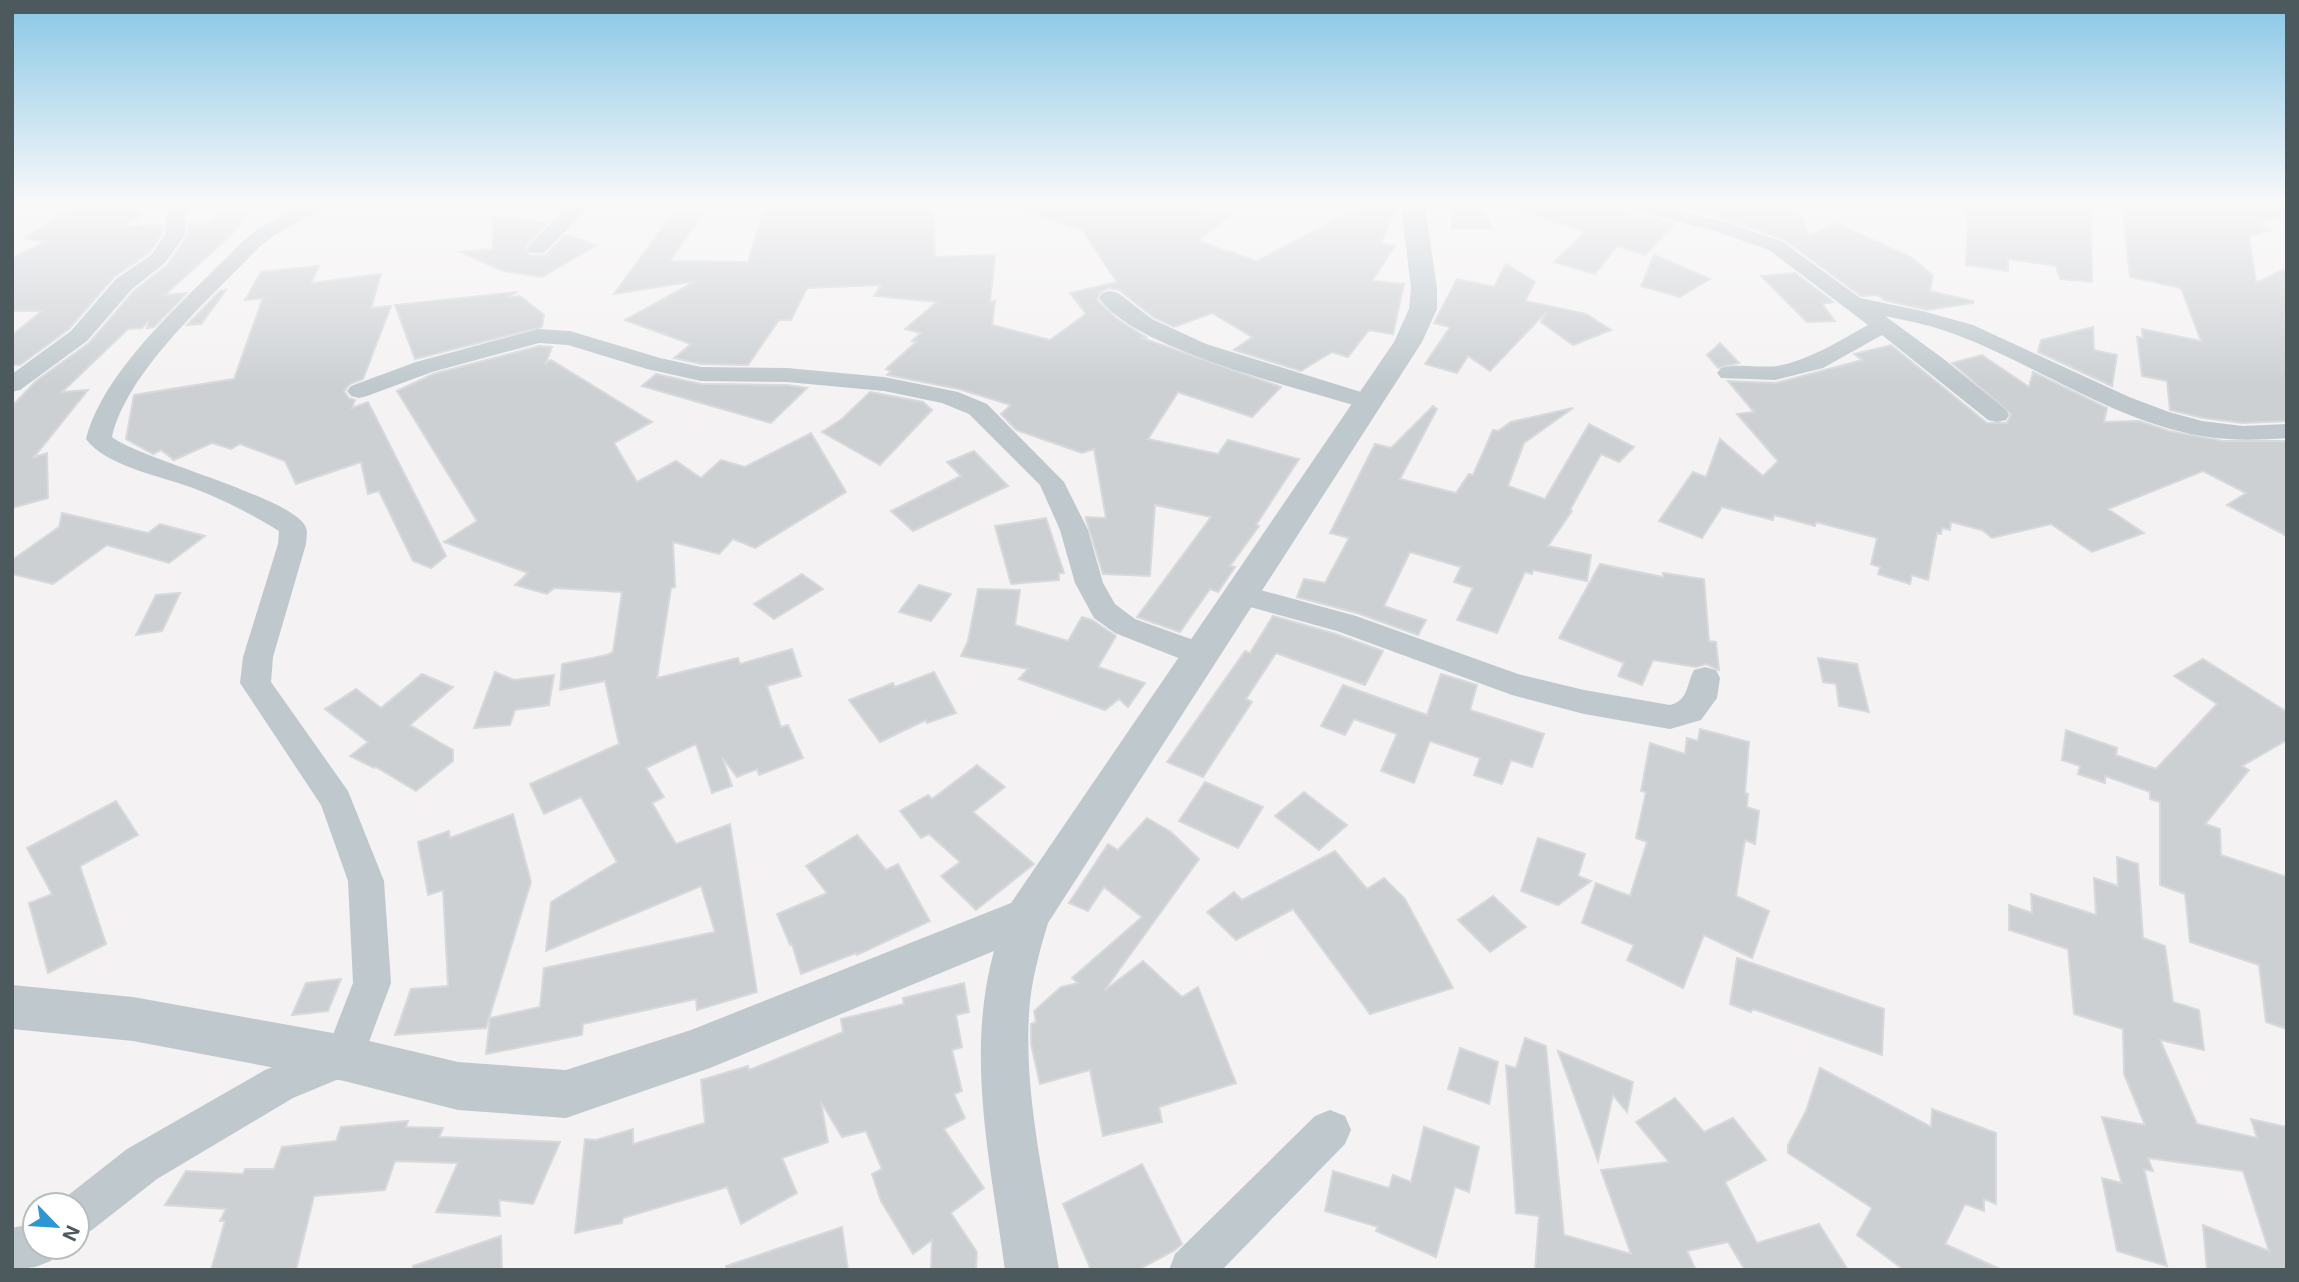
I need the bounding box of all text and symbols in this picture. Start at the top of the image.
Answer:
north arrow [21,1191,91,1261]
text: N [57,1222,84,1244]

